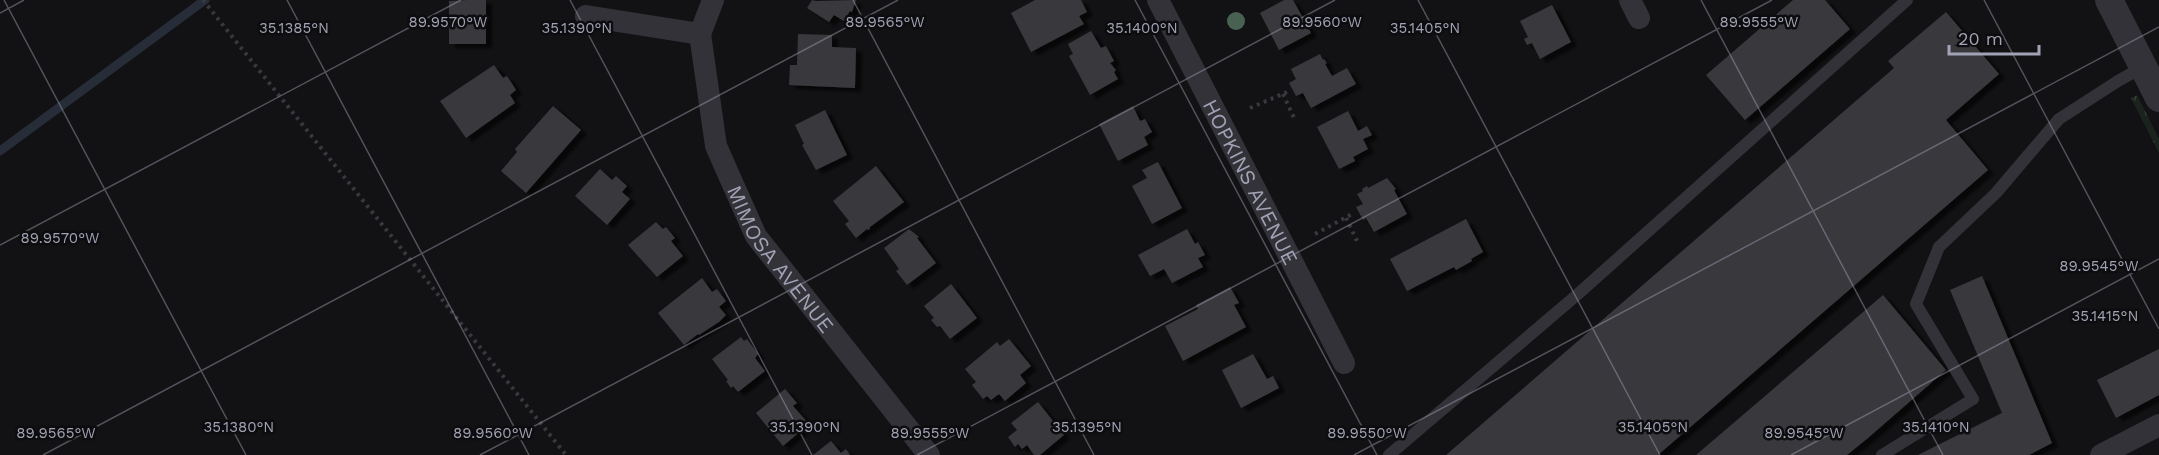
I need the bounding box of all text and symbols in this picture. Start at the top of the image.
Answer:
text: 89.9570°W [408,13,488,31]
text: 89.9565°W [845,13,925,31]
text: 89.9560°W [1282,13,1362,31]
text: 89.9555°W [1719,13,1799,31]
scale bar [1949,18,2039,56]
text: 35.1385°N [259,19,329,37]
text: 35.1390°N [542,19,612,37]
text: 35.1400°N [1106,19,1178,37]
text: 35.1405°N [1390,19,1460,37]
text: 20 m [1958,28,2003,49]
street label: HOPKINS AVENUE [1198,95,1304,268]
street label: MIMOSA AVENUE [722,181,840,337]
text: 89.9570°W [20,229,100,247]
text: 89.9545°W [2059,257,2139,275]
text: 35.1415°N [2072,307,2138,325]
text: 35.1380°N [204,418,274,436]
text: 35.1390°N [770,418,840,436]
text: 35.1395°N [1052,418,1122,436]
text: 35.1405°N [1618,418,1688,436]
text: 35.1410°N [1902,418,1970,436]
text: 89.9565°W [16,424,96,442]
text: 89.9560°W [453,424,533,442]
text: 89.9555°W [890,424,970,442]
text: 89.9550°W [1327,424,1407,442]
text: 89.9545°W [1764,424,1844,442]

